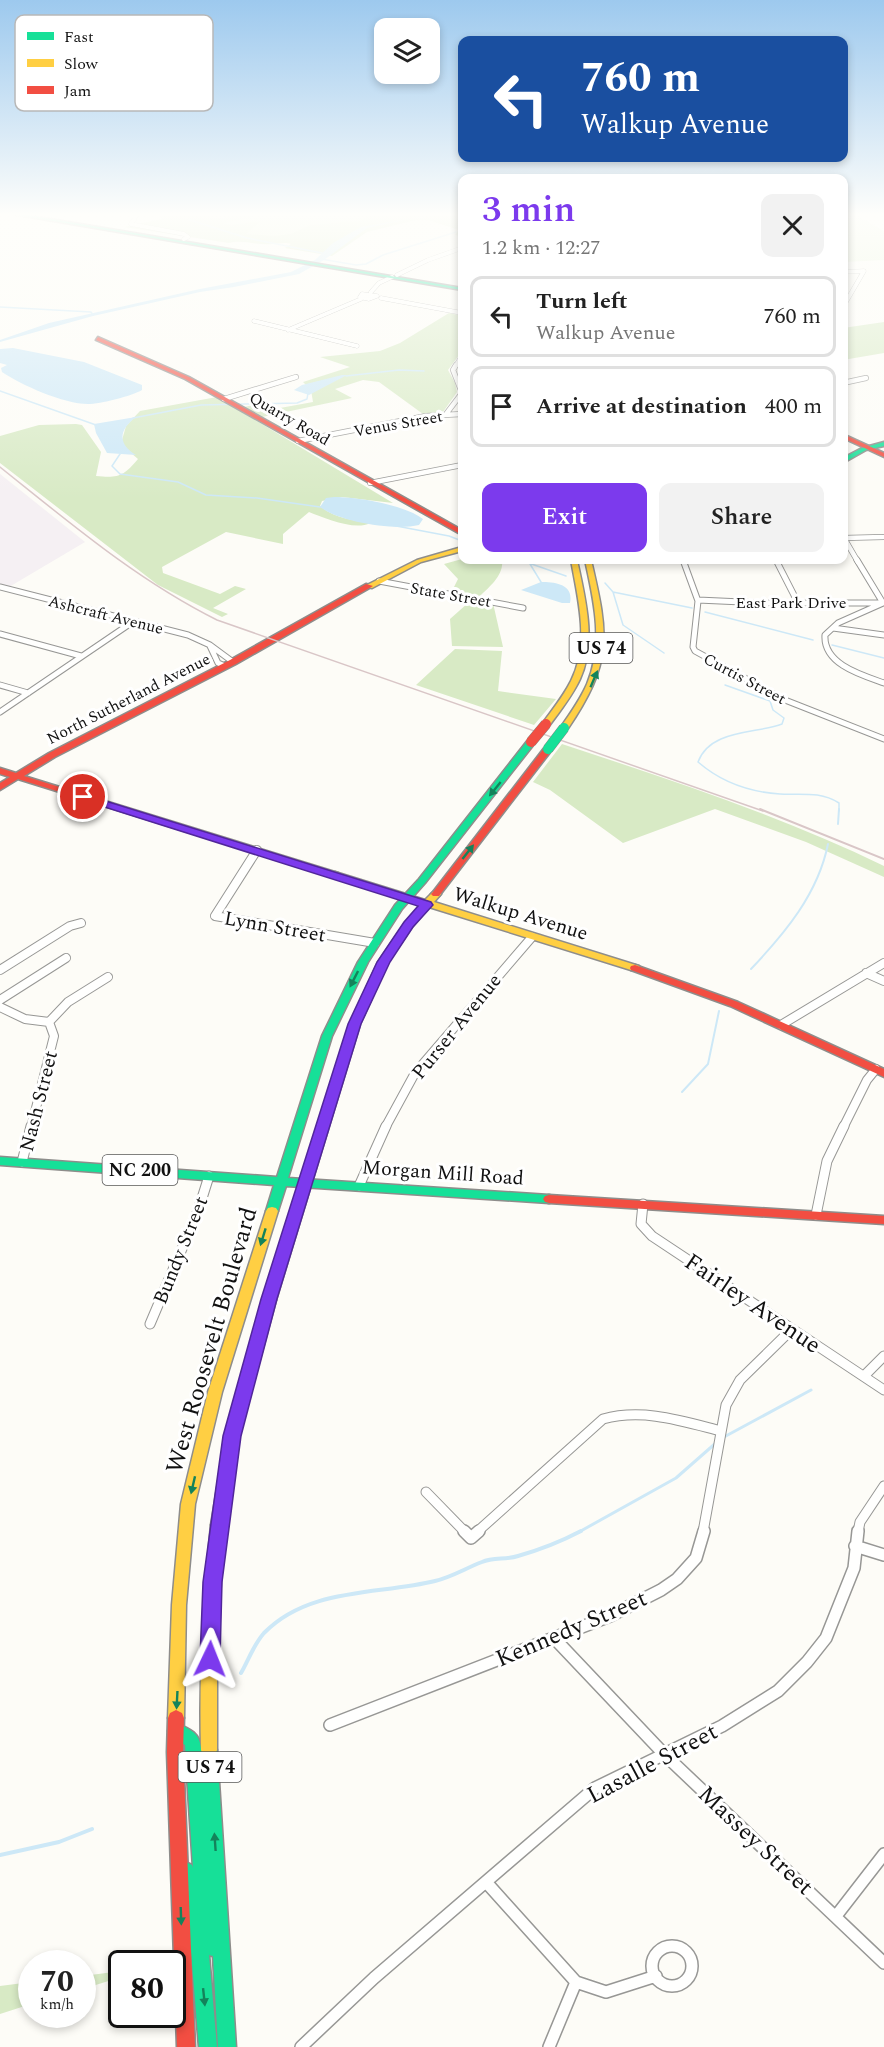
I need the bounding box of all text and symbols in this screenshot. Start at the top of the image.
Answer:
legend [15,15,213,111]
map controls [374,18,440,84]
button: layers [374,18,440,84]
text: Fast [64,25,94,49]
text: 760 m [581,47,700,110]
text: Slow [64,52,99,76]
icon: left [482,60,560,138]
text: Jam [64,79,92,103]
text: Walkup Avenue [581,104,769,146]
text: 3 min [482,183,575,238]
button: close [761,194,824,257]
text: 1.2 km · 12:27 [482,233,600,263]
text: Turn left [536,285,628,318]
icon: left [485,300,518,333]
text: 760 m [764,300,821,333]
text: Walkup Avenue [536,318,675,348]
street label: Quarry Road [244,386,335,452]
icon: arrive [485,390,518,423]
text: Arrive at destination [536,390,747,423]
text: 400 m [765,390,822,423]
street label: Venus Street [352,404,445,444]
button: Exit [482,483,647,552]
button: Share [659,483,824,552]
street label: State Street [409,576,493,614]
street label: Ashcraft Avenue [46,589,166,641]
street label: East Park Drive [736,591,846,615]
road number: US 74 [570,633,632,663]
street label: North Sutherland Avenue [42,647,214,751]
street label: Curtis Street [699,647,790,711]
one-way arrow [589,669,599,687]
pin [57,771,108,822]
icon: arrive [66,780,99,813]
one-way arrow [489,781,501,796]
one-way arrow [461,844,474,860]
street label: Walkup Avenue [450,879,592,949]
street label: Lynn Street [222,903,328,951]
street label: Purser Avenue [404,967,509,1086]
one-way arrow [349,970,359,987]
street label: Nash Street [12,1047,66,1155]
street label: Morgan Mill Road [361,1152,525,1194]
road number: NC 200 [102,1155,178,1185]
street label: Bundy Street [146,1192,216,1309]
street label: West Roosevelt Boulevard [157,1203,267,1478]
one-way arrow [258,1228,267,1246]
street label: Fairley Avenue [677,1245,828,1363]
one-way arrow [187,1476,197,1494]
street label: Kennedy Street [490,1581,653,1677]
position arrow [178,1627,242,1691]
one-way arrow [173,1691,182,1710]
street label: Lasalle Street [581,1714,724,1813]
road number: US 74 [178,1752,242,1782]
street label: Massey Street [689,1777,821,1904]
one-way arrow [210,1832,219,1851]
one-way arrow [176,1906,185,1925]
speed limit sign: 80 [108,1950,186,2028]
text: 70 [40,1959,74,2005]
one-way arrow [199,1988,209,2007]
text: km/h [40,1993,74,2016]

